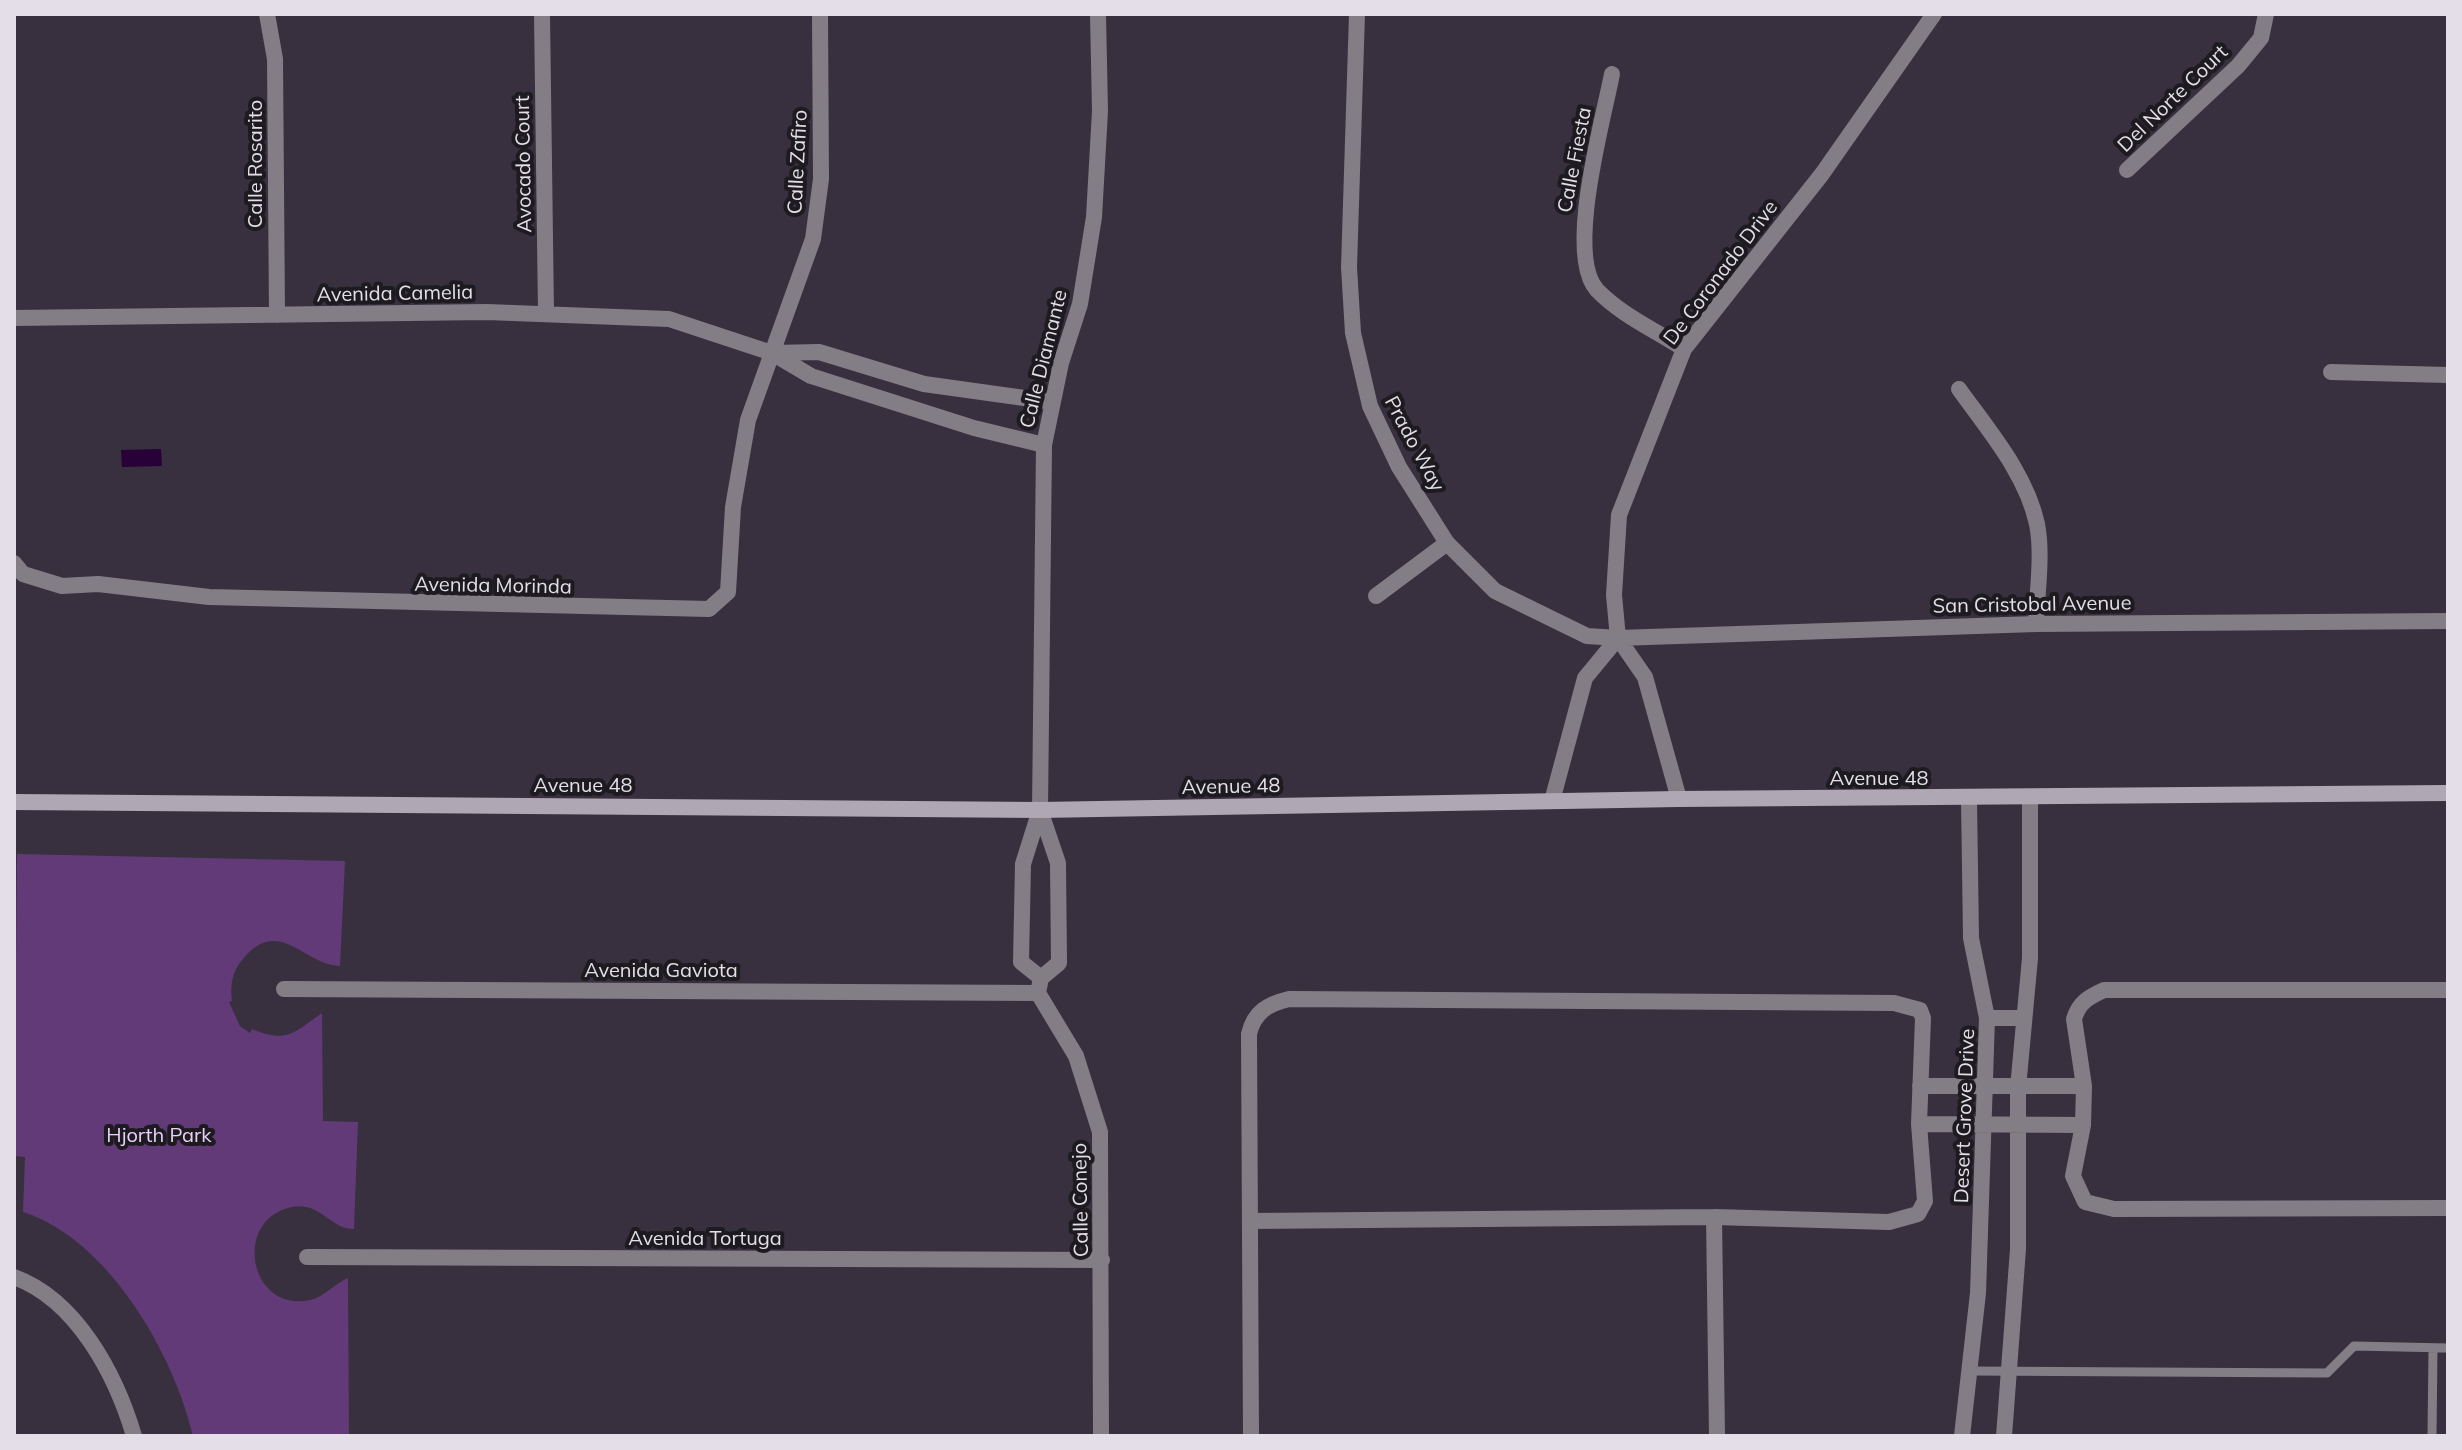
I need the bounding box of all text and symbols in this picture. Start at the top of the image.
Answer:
street label: Del Norte Court [2113,40,2233,158]
street label: Avocado Court [511,95,537,233]
street label: Calle Rosarito [244,100,268,228]
street label: Calle Fiesta [1553,105,1597,215]
street label: Calle Zafiro [783,109,813,215]
street label: De Coronado Drive [1659,196,1783,350]
street label: Avenida Camelia [317,281,473,307]
street label: Calle Diamante [1015,287,1073,431]
street label: Prado Way [1379,392,1449,496]
street label: Avenida Morinda [414,573,572,599]
street label: San Cristobal Avenue [1932,591,2132,619]
street label: Avenue 48 [1830,767,1928,791]
street label: Avenue 48 [534,774,632,798]
street label: Avenue 48 [1181,774,1281,800]
street label: Avenida Gaviota [584,959,738,983]
street label: Desert Grove Drive [1950,1028,1980,1204]
park label: Hjorth Park [106,1124,212,1148]
street label: Calle Conejo [1068,1143,1094,1257]
street label: Avenida Tortuga [628,1227,782,1251]

